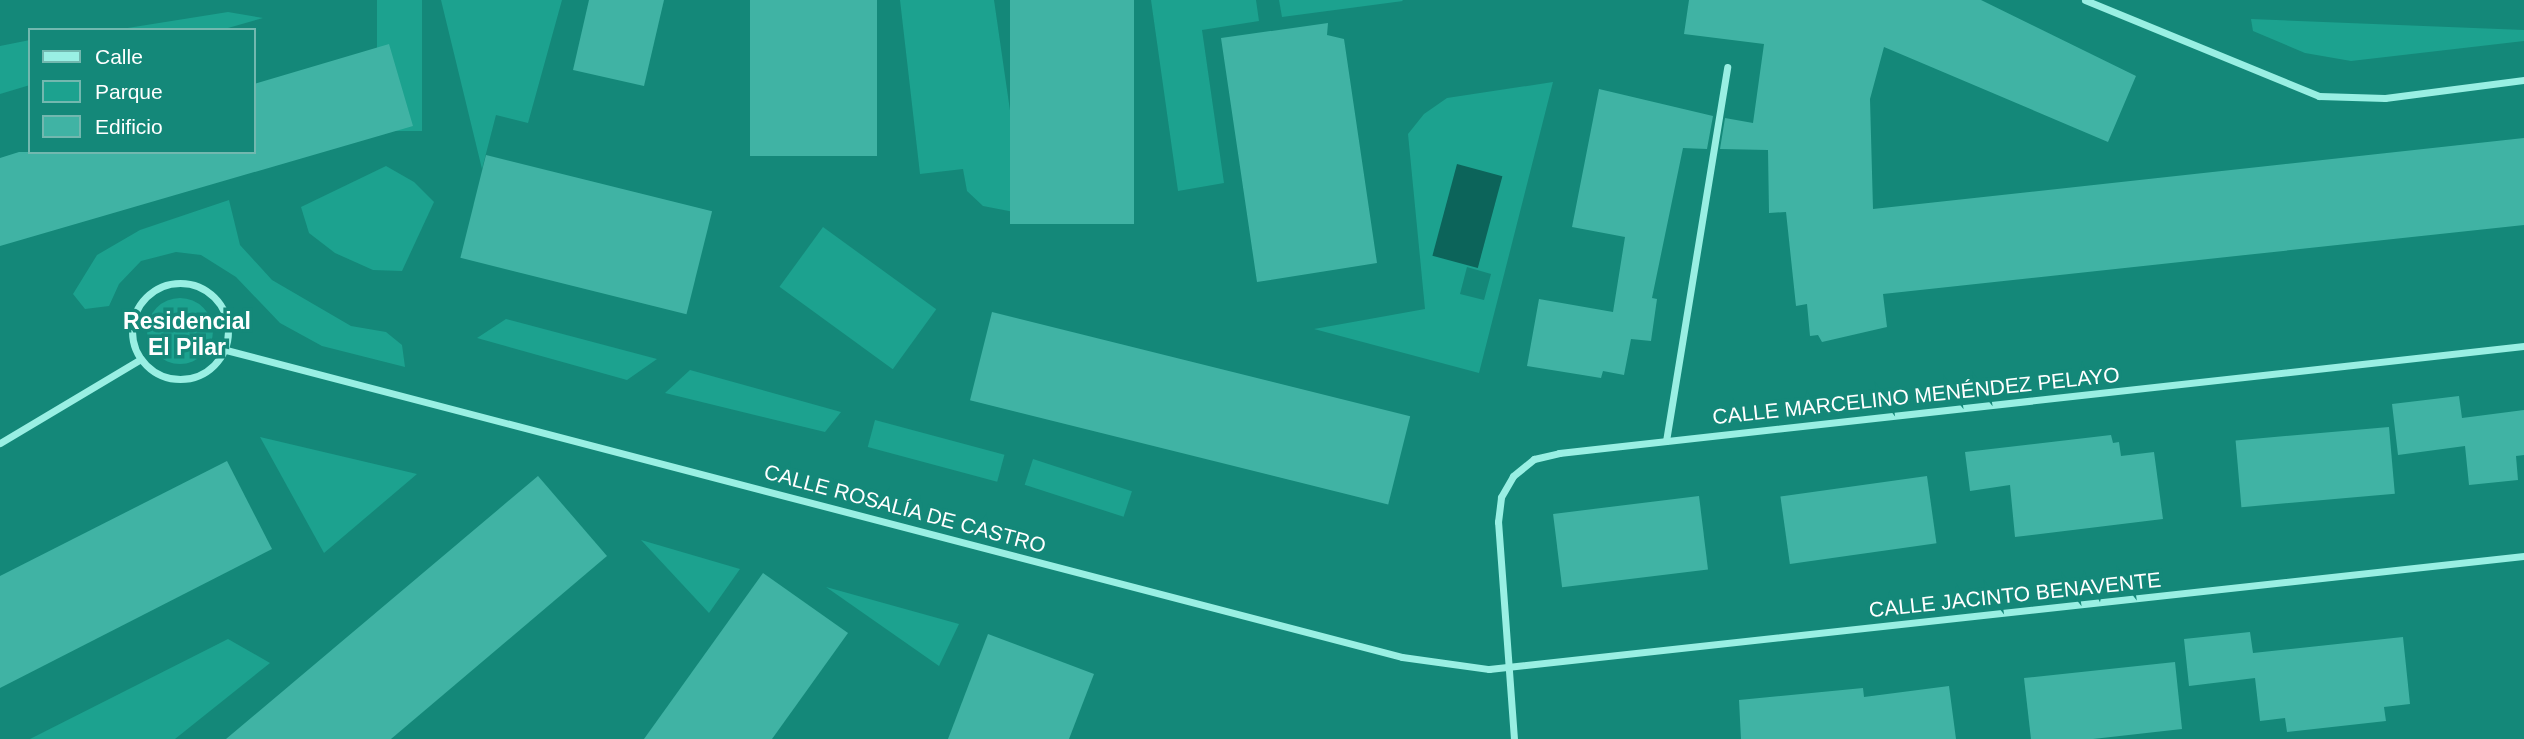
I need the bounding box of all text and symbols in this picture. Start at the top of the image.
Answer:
legend [28,28,256,154]
text: Calle [95,45,143,68]
text: Parque [95,80,163,103]
text: Edificio [95,115,163,138]
district label: Residencial El Pilar [123,307,251,361]
street label: CALLE MARCELINO MENÉNDEZ PELAYO [1711,362,2121,430]
street label: CALLE ROSALÍA DE CASTRO [761,459,1049,559]
street label: CALLE JACINTO BENAVENTE [1868,567,2162,623]

